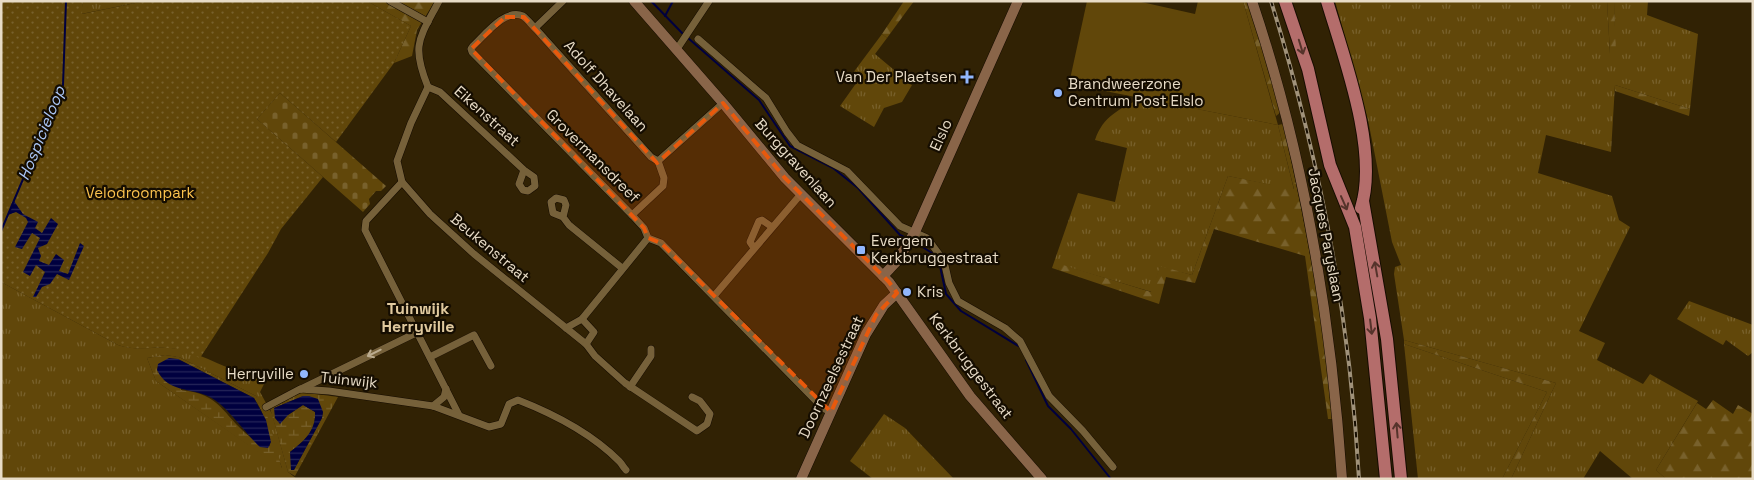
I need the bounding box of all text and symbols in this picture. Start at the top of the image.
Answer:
street label: Adolf Dhavelaan [560,36,652,135]
one-way arrow [1296,39,1306,55]
place label: Van Der Plaetsen [836,67,957,86]
marker: Van Der Plaetsen [961,71,973,83]
place label: Brandweerzone Centrum Post Elslo [1068,74,1204,110]
street label: Eikenstraat [451,81,524,150]
water label: Hospicieloop [13,82,70,183]
marker: Brandweerzone Centrum Post Elslo [1052,87,1064,99]
street label: Grovermansdreef [543,105,644,207]
street label: Burggravenlaan [751,114,841,211]
street label: Elslo [925,116,956,154]
street label: Jacques Paryslaan [1304,166,1349,303]
park label: Velodroompark [85,183,195,202]
one-way arrow [1340,196,1350,211]
street label: Beukenstraat [447,209,534,286]
place label: Evergem Kerkbruggestraat [871,231,999,267]
marker: Evergem Kerkbruggestraat [855,244,867,256]
one-way arrow [1371,261,1381,277]
place label: Kris [917,282,943,301]
marker: Kris [901,286,913,298]
district label: Tuinwijk Herryville [381,298,455,337]
street label: Kerkbruggestraat [925,309,1017,423]
street label: Doornzeelsestraat [794,313,867,441]
one-way arrow [1366,318,1376,334]
one-way arrow [367,349,382,358]
place label: Herryville [227,364,294,383]
street label: Tuinwijk [320,367,378,392]
marker: Herryville [298,368,310,380]
one-way arrow [1392,422,1401,438]

